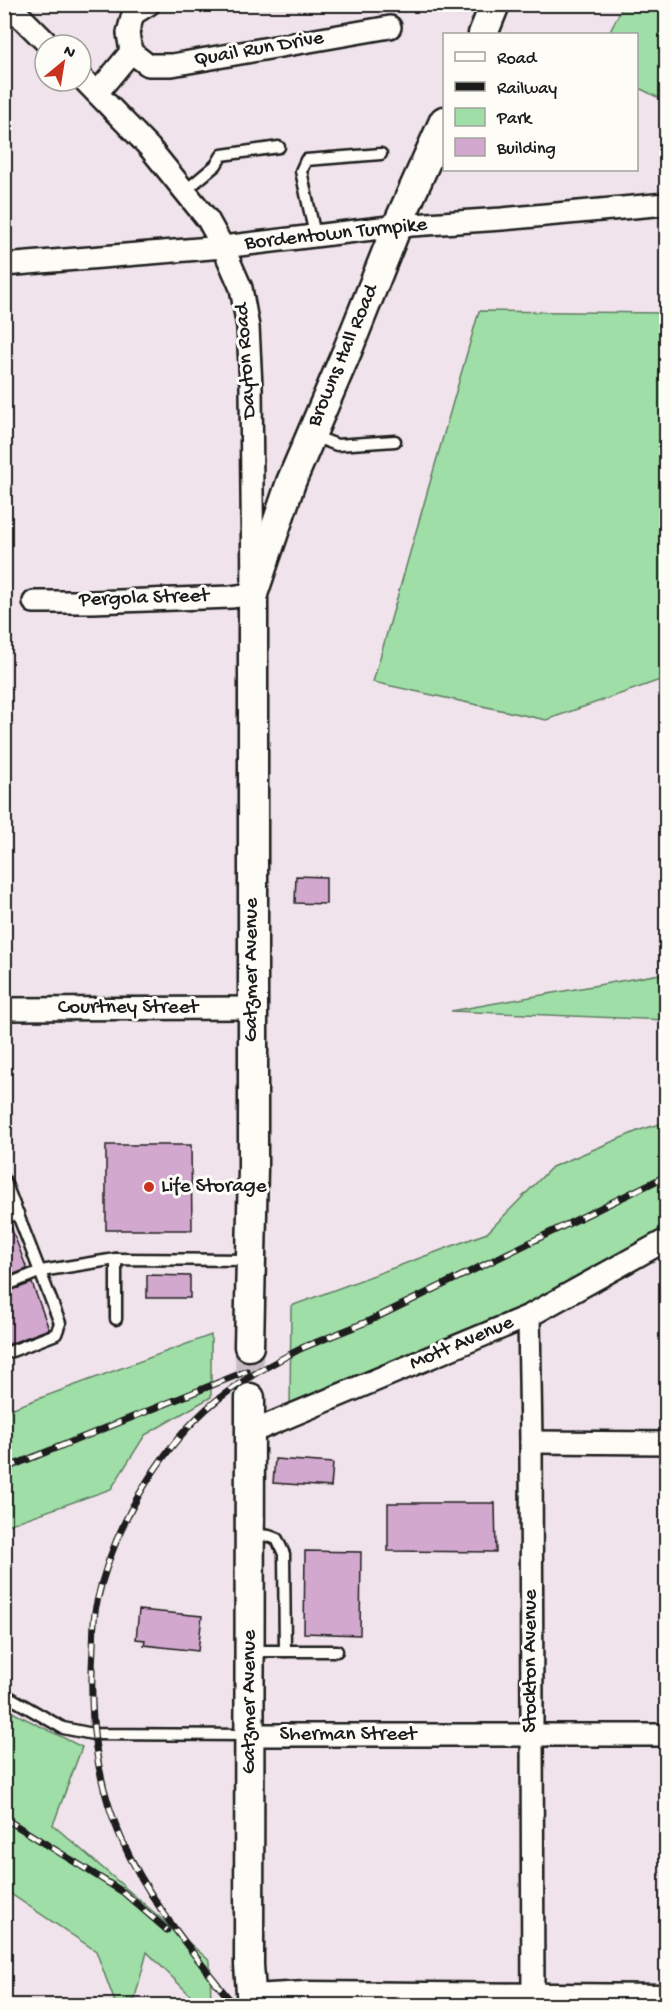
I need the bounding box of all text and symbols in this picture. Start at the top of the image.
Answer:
street label: Quail Run Drive [192,26,327,74]
north arrow [33,33,93,93]
legend [443,33,638,171]
text: N [59,42,78,64]
text: Road [497,49,538,70]
text: Railway [497,79,557,100]
text: Park [496,109,533,130]
text: Building [496,139,556,160]
street label: Bordentown Turnpike [243,213,430,257]
street label: Browns Hall Road [302,280,386,432]
street label: Dayton Road [230,301,264,422]
street label: Pergola Street [78,584,212,614]
street label: Gatzmer Avenue [240,897,265,1042]
street label: Courtney Street [58,996,201,1021]
place label: Life Storage [161,1175,268,1200]
marker: Life Storage [142,1180,156,1194]
street label: Mott Avenue [406,1310,519,1377]
street label: Stockton Avenue [519,1588,544,1733]
street label: Gatzmer Avenue [238,1629,263,1774]
street label: Sherman Street [280,1723,419,1748]

